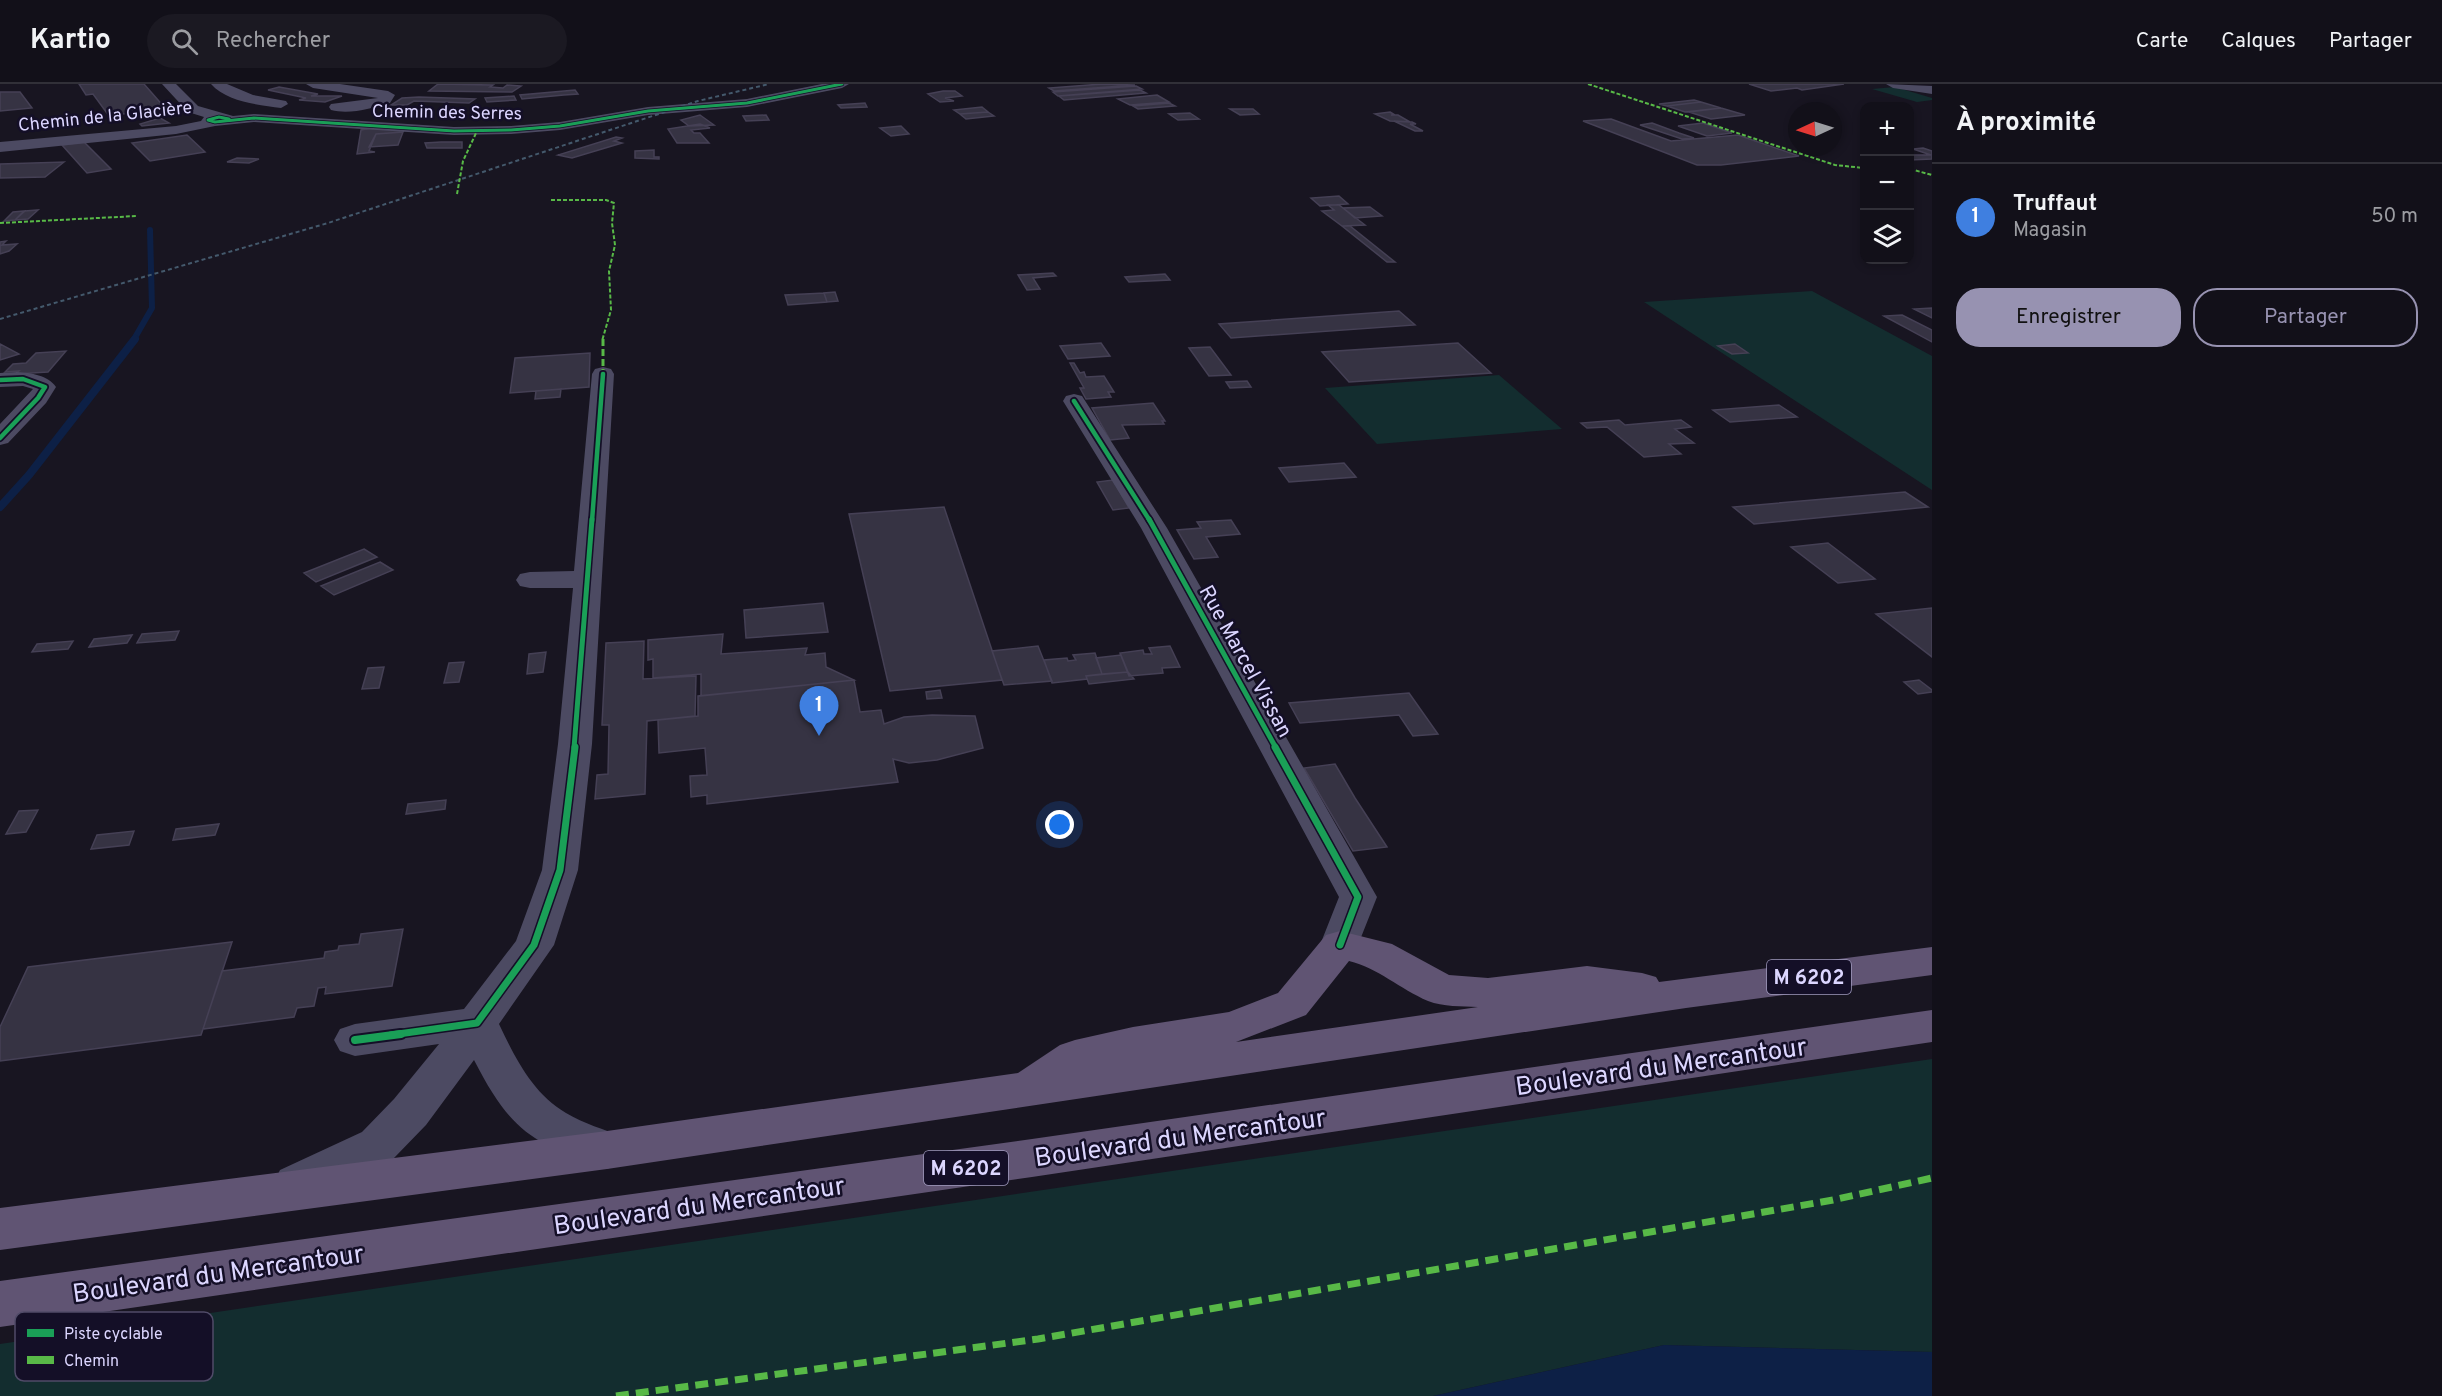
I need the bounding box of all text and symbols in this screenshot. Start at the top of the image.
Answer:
search box [147,14,567,68]
text: Kartio [30,23,111,59]
icon: search [168,25,201,58]
text: Rechercher [216,28,330,55]
text: Carte [2136,28,2188,55]
text: Calques [2221,28,2296,55]
text: Partager [2329,28,2412,55]
street label: Chemin de la Glacière [17,97,193,138]
street label: Chemin des Serres [372,101,522,126]
north arrow [1788,102,1842,156]
map controls [1860,102,1914,264]
button: + [1860,102,1914,156]
text: À proximité [1956,107,2096,140]
button: − [1860,156,1914,210]
text: Truffaut [2013,191,2097,218]
text: 1 [1972,204,1980,230]
text: 50 m [2371,204,2418,230]
button: layers [1860,210,1914,264]
text: Magasin [2013,218,2087,244]
button: Enregistrer [1956,288,2181,347]
button: Partager [2193,288,2418,347]
street label: Rue Marcel Vissan [1192,581,1298,743]
pin: 1 [800,686,838,736]
your location [1045,810,1074,839]
road number: M 6202 [1767,960,1851,994]
street label: Boulevard du Mercantour [1514,1032,1809,1105]
street label: Boulevard du Mercantour [1033,1103,1328,1176]
road number: M 6202 [924,1151,1008,1185]
street label: Boulevard du Mercantour [552,1171,847,1244]
street label: Boulevard du Mercantour [71,1239,366,1312]
legend [15,1312,213,1381]
text: Piste cyclable [64,1325,163,1345]
text: Chemin [64,1352,119,1372]

